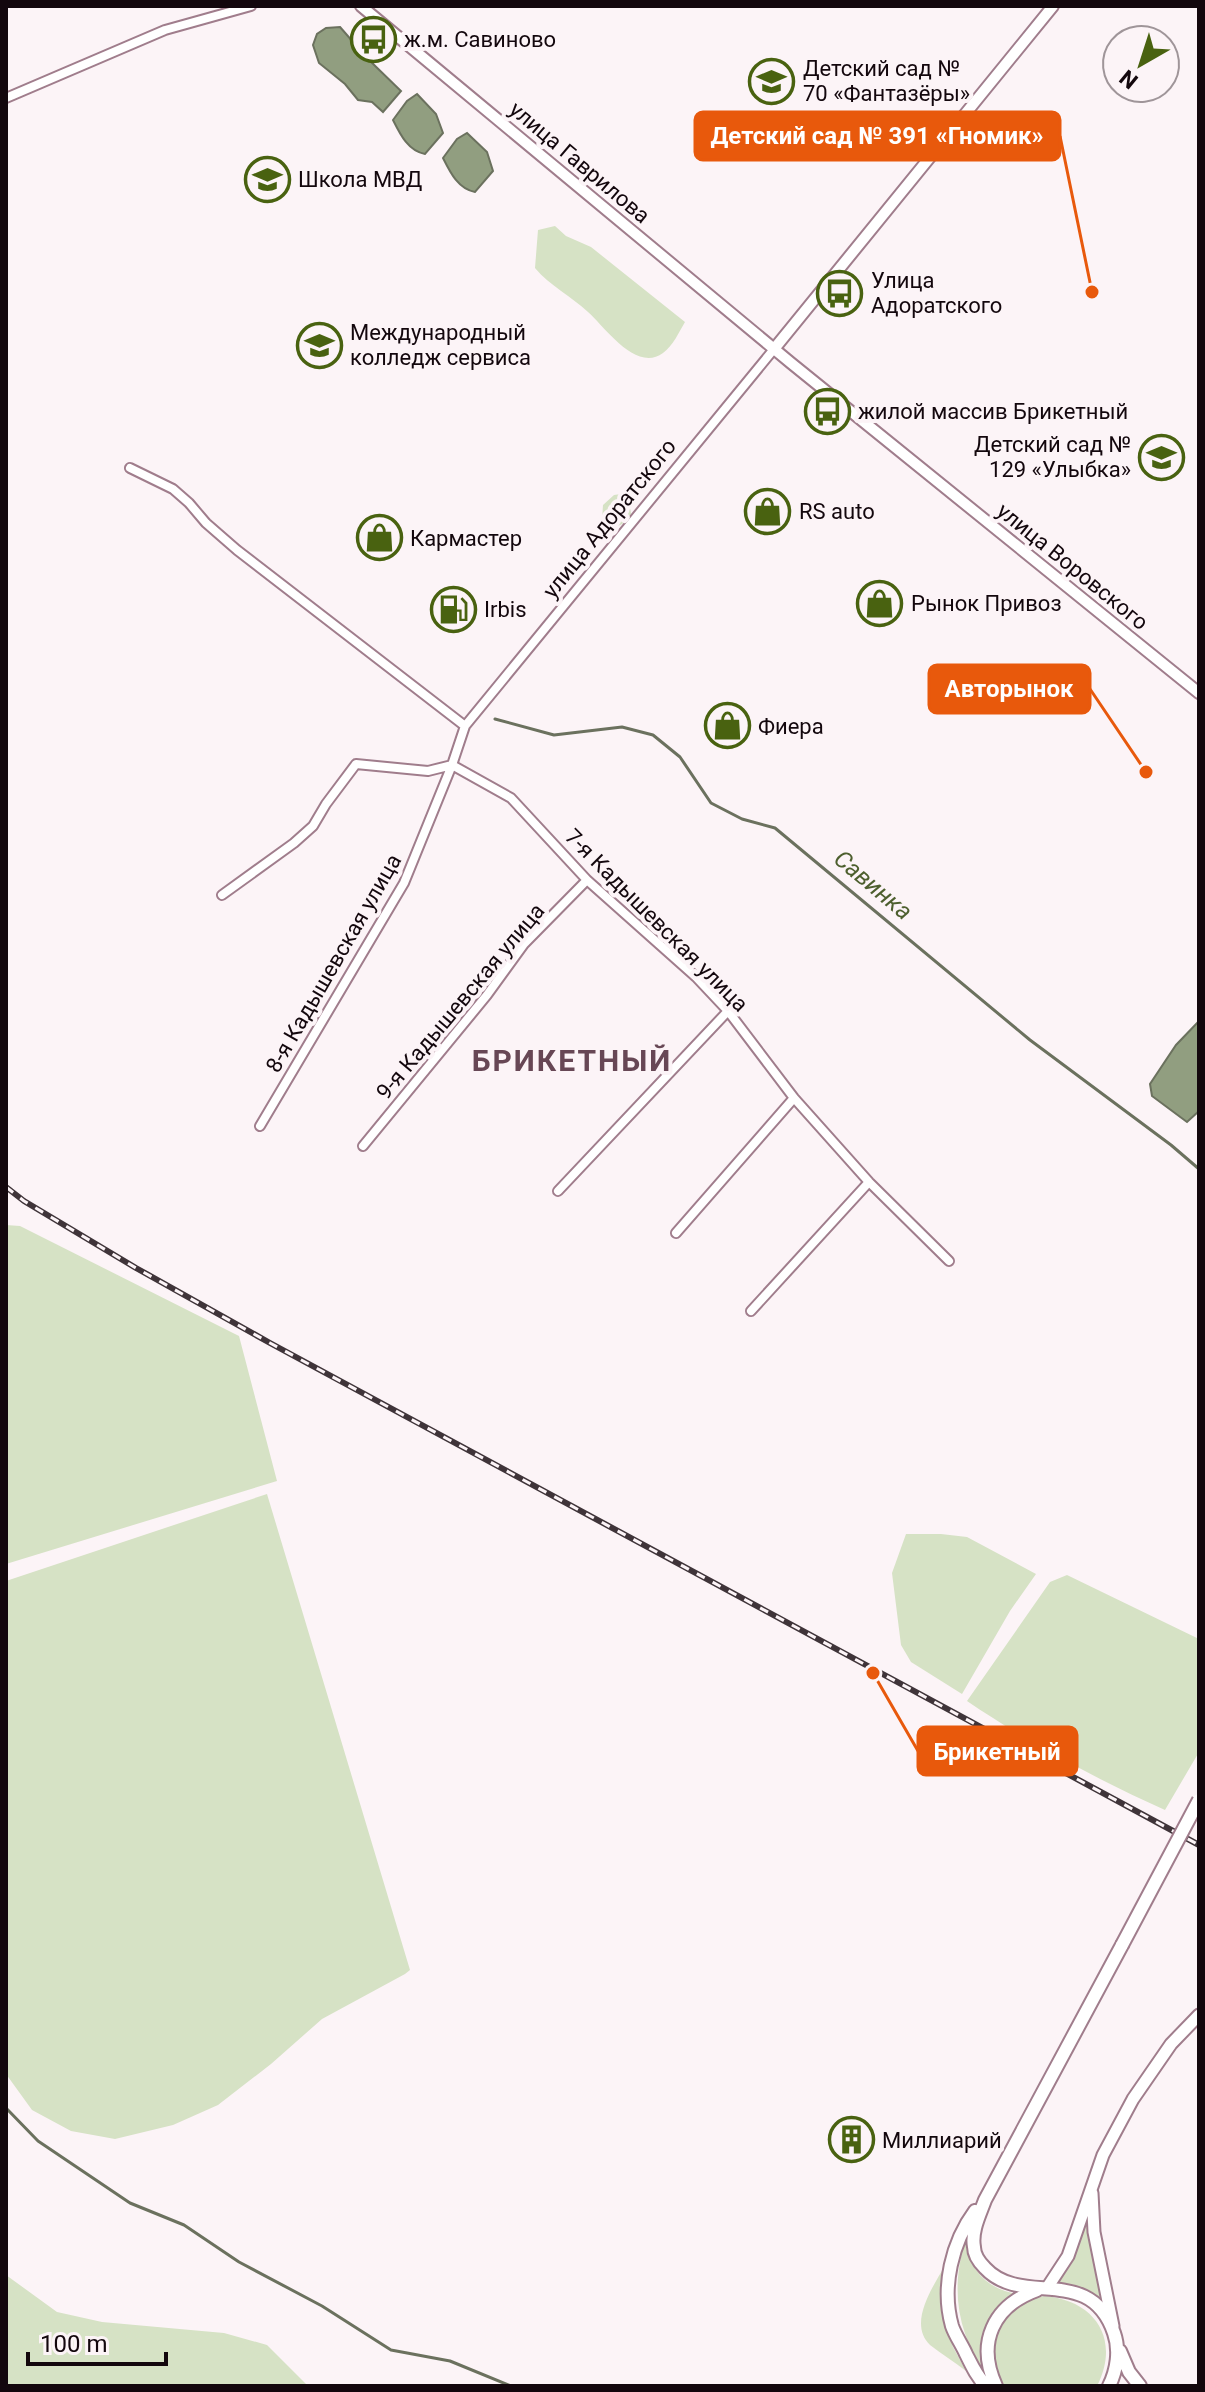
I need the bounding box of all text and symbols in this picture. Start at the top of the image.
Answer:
bus stop icon: ж.м. Савиново [349,15,397,63]
north arrow [1101,24,1181,104]
place label: ж.м. Савиново [404,27,556,52]
place label: Детский сад № 70 «Фантазёры» [803,56,970,106]
school or university icon: Детский сад № 70 «Фантазёры» [748,57,796,105]
text: N [1115,65,1143,94]
street label: улица Гаврилова [505,96,655,228]
callout: Детский сад № 391 «Гномик» [695,112,1060,160]
text: Детский сад № 391 «Гномик» [710,122,1044,150]
school or university icon: Школа МВД [243,155,291,203]
place label: Школа МВД [298,167,422,192]
place label: Улица Адоратского [871,268,1002,318]
bus stop icon: Улица Адоратского [816,269,864,317]
place label: Международный колледж сервиса [350,320,531,370]
school or university icon: Международный колледж сервиса [295,321,343,369]
bus stop icon: жилой массив Брикетный [803,387,851,435]
place label: жилой массив Брикетный [858,399,1128,424]
place label: Детский сад № 129 «Улыбка» [974,432,1131,482]
school or university icon: Детский сад № 129 «Улыбка» [1138,433,1186,481]
street label: улица Адоратского [538,434,681,603]
shop icon: RS auto [744,487,792,535]
street label: улица Воровского [992,498,1153,635]
place label: RS auto [799,499,875,524]
shop icon: Кармастер [355,514,403,562]
place label: Кармастер [410,526,522,551]
shop icon: Рынок Привоз [856,579,904,627]
fuel station icon: Irbis [429,585,477,633]
place label: Рынок Привоз [911,591,1062,616]
place label: Irbis [484,597,527,622]
callout: Авторынок [929,665,1090,713]
text: Авторынок [945,675,1074,703]
shop icon: Фиера [703,702,751,750]
place label: Фиера [758,714,824,739]
street label: 7-я Кадышевская улица [560,824,753,1017]
water label: Савинка [828,844,918,926]
street label: 8-я Кадышевская улица [261,850,406,1077]
street label: 9-я Кадышевская улица [371,898,550,1104]
district label: БРИКЕТНЫЙ [472,1043,672,1078]
callout: Брикетный [918,1727,1077,1775]
text: Брикетный [933,1738,1061,1766]
building icon: Миллиарий [827,2116,875,2164]
place label: Миллиарий [882,2128,1002,2153]
scale bar [28,2316,166,2366]
text: 100 m [40,2330,107,2358]

